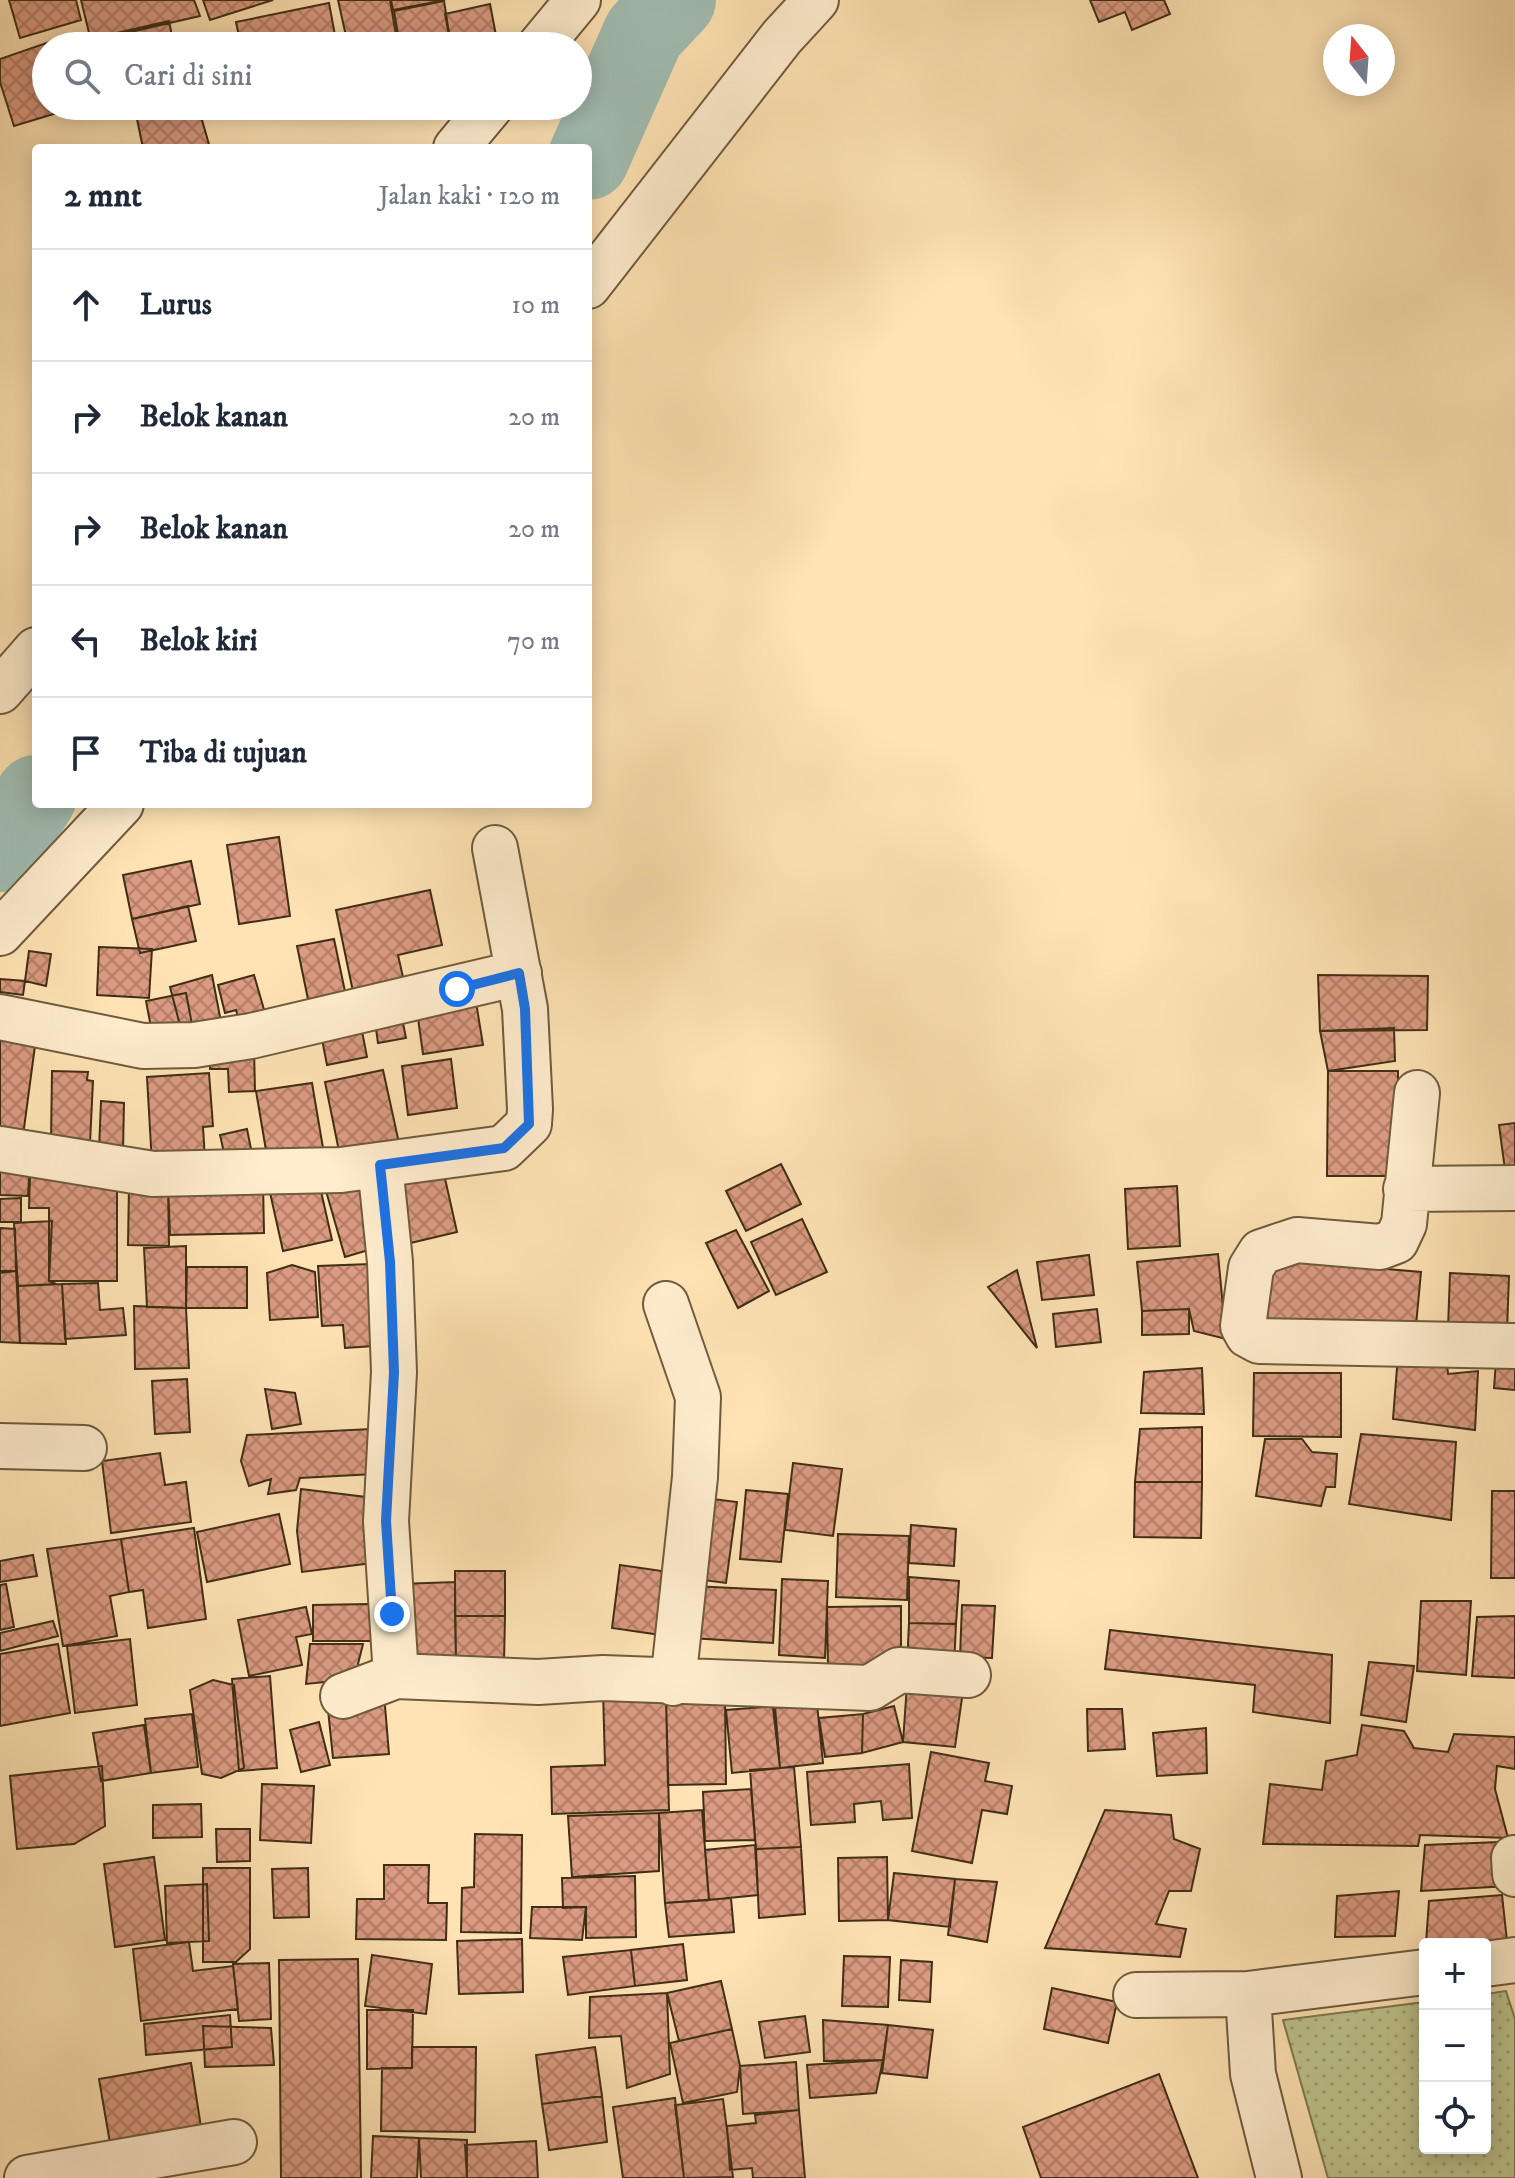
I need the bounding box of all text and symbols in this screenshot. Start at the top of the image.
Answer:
north arrow [1323,24,1395,96]
search box [32,32,592,120]
icon: search [60,54,104,98]
text: Cari di sini [124,58,252,95]
text: 2 mnt [64,175,142,217]
text: Jalan kaki · 120 m [379,180,560,213]
icon: ahead [64,283,108,327]
text: Lurus [140,287,212,324]
text: 10 m [511,289,560,322]
icon: right [64,395,108,439]
text: Belok kanan [140,399,288,436]
text: 20 m [508,401,560,434]
icon: right [64,507,108,551]
text: Belok kanan [140,511,288,548]
text: 20 m [508,513,560,546]
icon: left [64,619,108,663]
text: Belok kiri [140,623,258,660]
text: 70 m [507,625,560,658]
icon: arrive [64,731,108,775]
text: Tiba di tujuan [140,735,307,772]
route start [439,971,475,1007]
route end [374,1596,410,1632]
map controls [1419,1938,1491,2154]
button: + [1419,1938,1491,2010]
button: − [1419,2010,1491,2082]
button: locate [1419,2082,1491,2154]

